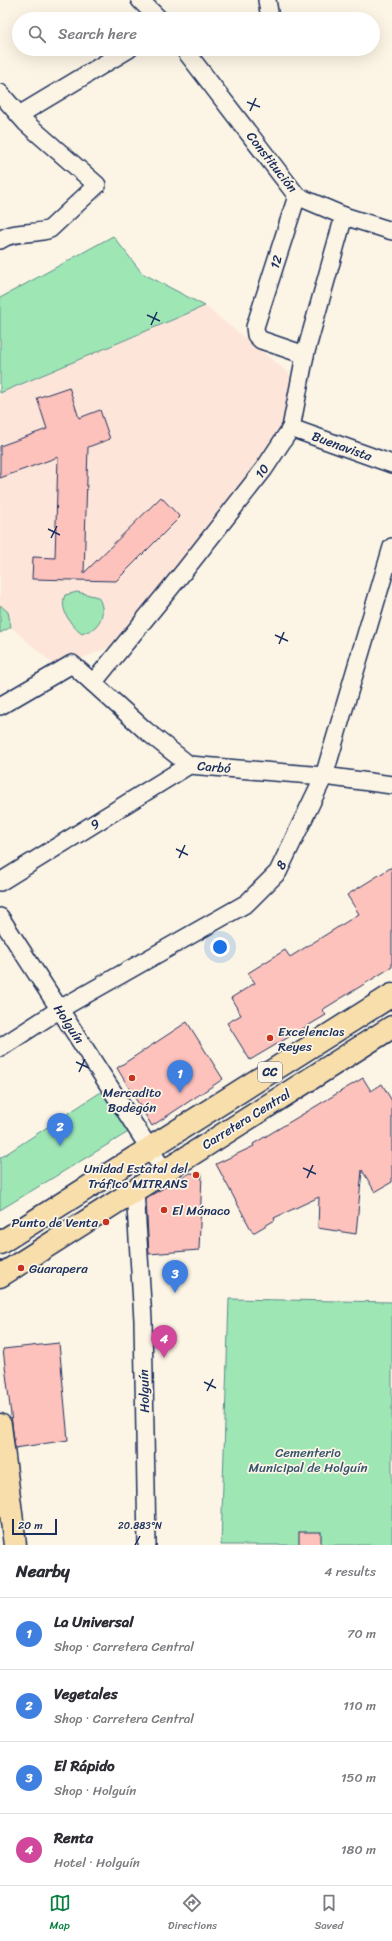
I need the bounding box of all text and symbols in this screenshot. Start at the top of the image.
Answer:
search box [12,12,380,56]
text: Search here [58,21,137,47]
icon: search [26,23,48,45]
street label: Constitución [240,126,304,198]
street label: 12 [263,252,289,272]
street label: Buenavista [309,424,376,468]
street label: 10 [249,459,275,483]
street label: Carbó [196,754,232,780]
street label: 9 [86,812,104,836]
street label: 8 [269,856,293,874]
your location [210,937,230,957]
street label: Holguín [47,999,91,1049]
place label: Excelencias Reyes [278,1020,345,1058]
marker: Excelencias Reyes [265,1033,275,1043]
pin: 1 [167,1060,193,1093]
road number: CC [258,1062,282,1082]
marker: Mercadito Bodegón [127,1073,137,1083]
place label: Mercadito Bodegón [103,1081,162,1119]
street label: Carretera Central [197,1082,295,1156]
pin: 2 [47,1113,73,1146]
place label: Unidad Estatal del Tráfico MITRANS [84,1157,188,1195]
marker: Unidad Estatal del Tráfico MITRANS [191,1170,201,1180]
place label: El Mónaco [172,1199,231,1222]
marker: El Mónaco [159,1205,169,1215]
place label: Punto de Venta [11,1211,98,1234]
marker: Punto de Venta [101,1217,111,1227]
place label: Guarapera [29,1257,88,1280]
pin: 3 [162,1260,188,1293]
marker: Guarapera [16,1263,26,1273]
pin: 4 [151,1325,177,1358]
street label: Holguín [132,1369,156,1413]
park label: Cementerio Municipal de Holguín [248,1441,368,1479]
text: 20 m [18,1516,43,1535]
scale bar [12,1517,57,1536]
text: 20.883°N [118,1517,162,1535]
text: Nearby [16,1556,70,1586]
text: 4 results [324,1560,376,1583]
text: La Universal [54,1609,134,1635]
text: 1 [26,1622,32,1645]
text: 70 m [347,1622,376,1645]
text: Shop · Carretera Central [54,1635,194,1658]
text: Vegetales [54,1681,118,1707]
text: 2 [25,1694,33,1717]
text: 110 m [343,1694,376,1717]
text: Shop · Carretera Central [54,1707,194,1730]
text: El Rápido [54,1753,115,1779]
text: 3 [25,1766,33,1789]
text: 150 m [341,1766,376,1789]
text: Shop · Holguín [54,1779,136,1802]
text: Renta [54,1825,93,1851]
text: 4 [25,1838,33,1861]
text: 180 m [341,1838,376,1861]
text: Hotel · Holguín [54,1851,140,1874]
tab: Map [49,1892,71,1935]
tab: Directions [168,1892,217,1935]
tab: Saved [314,1892,343,1935]

